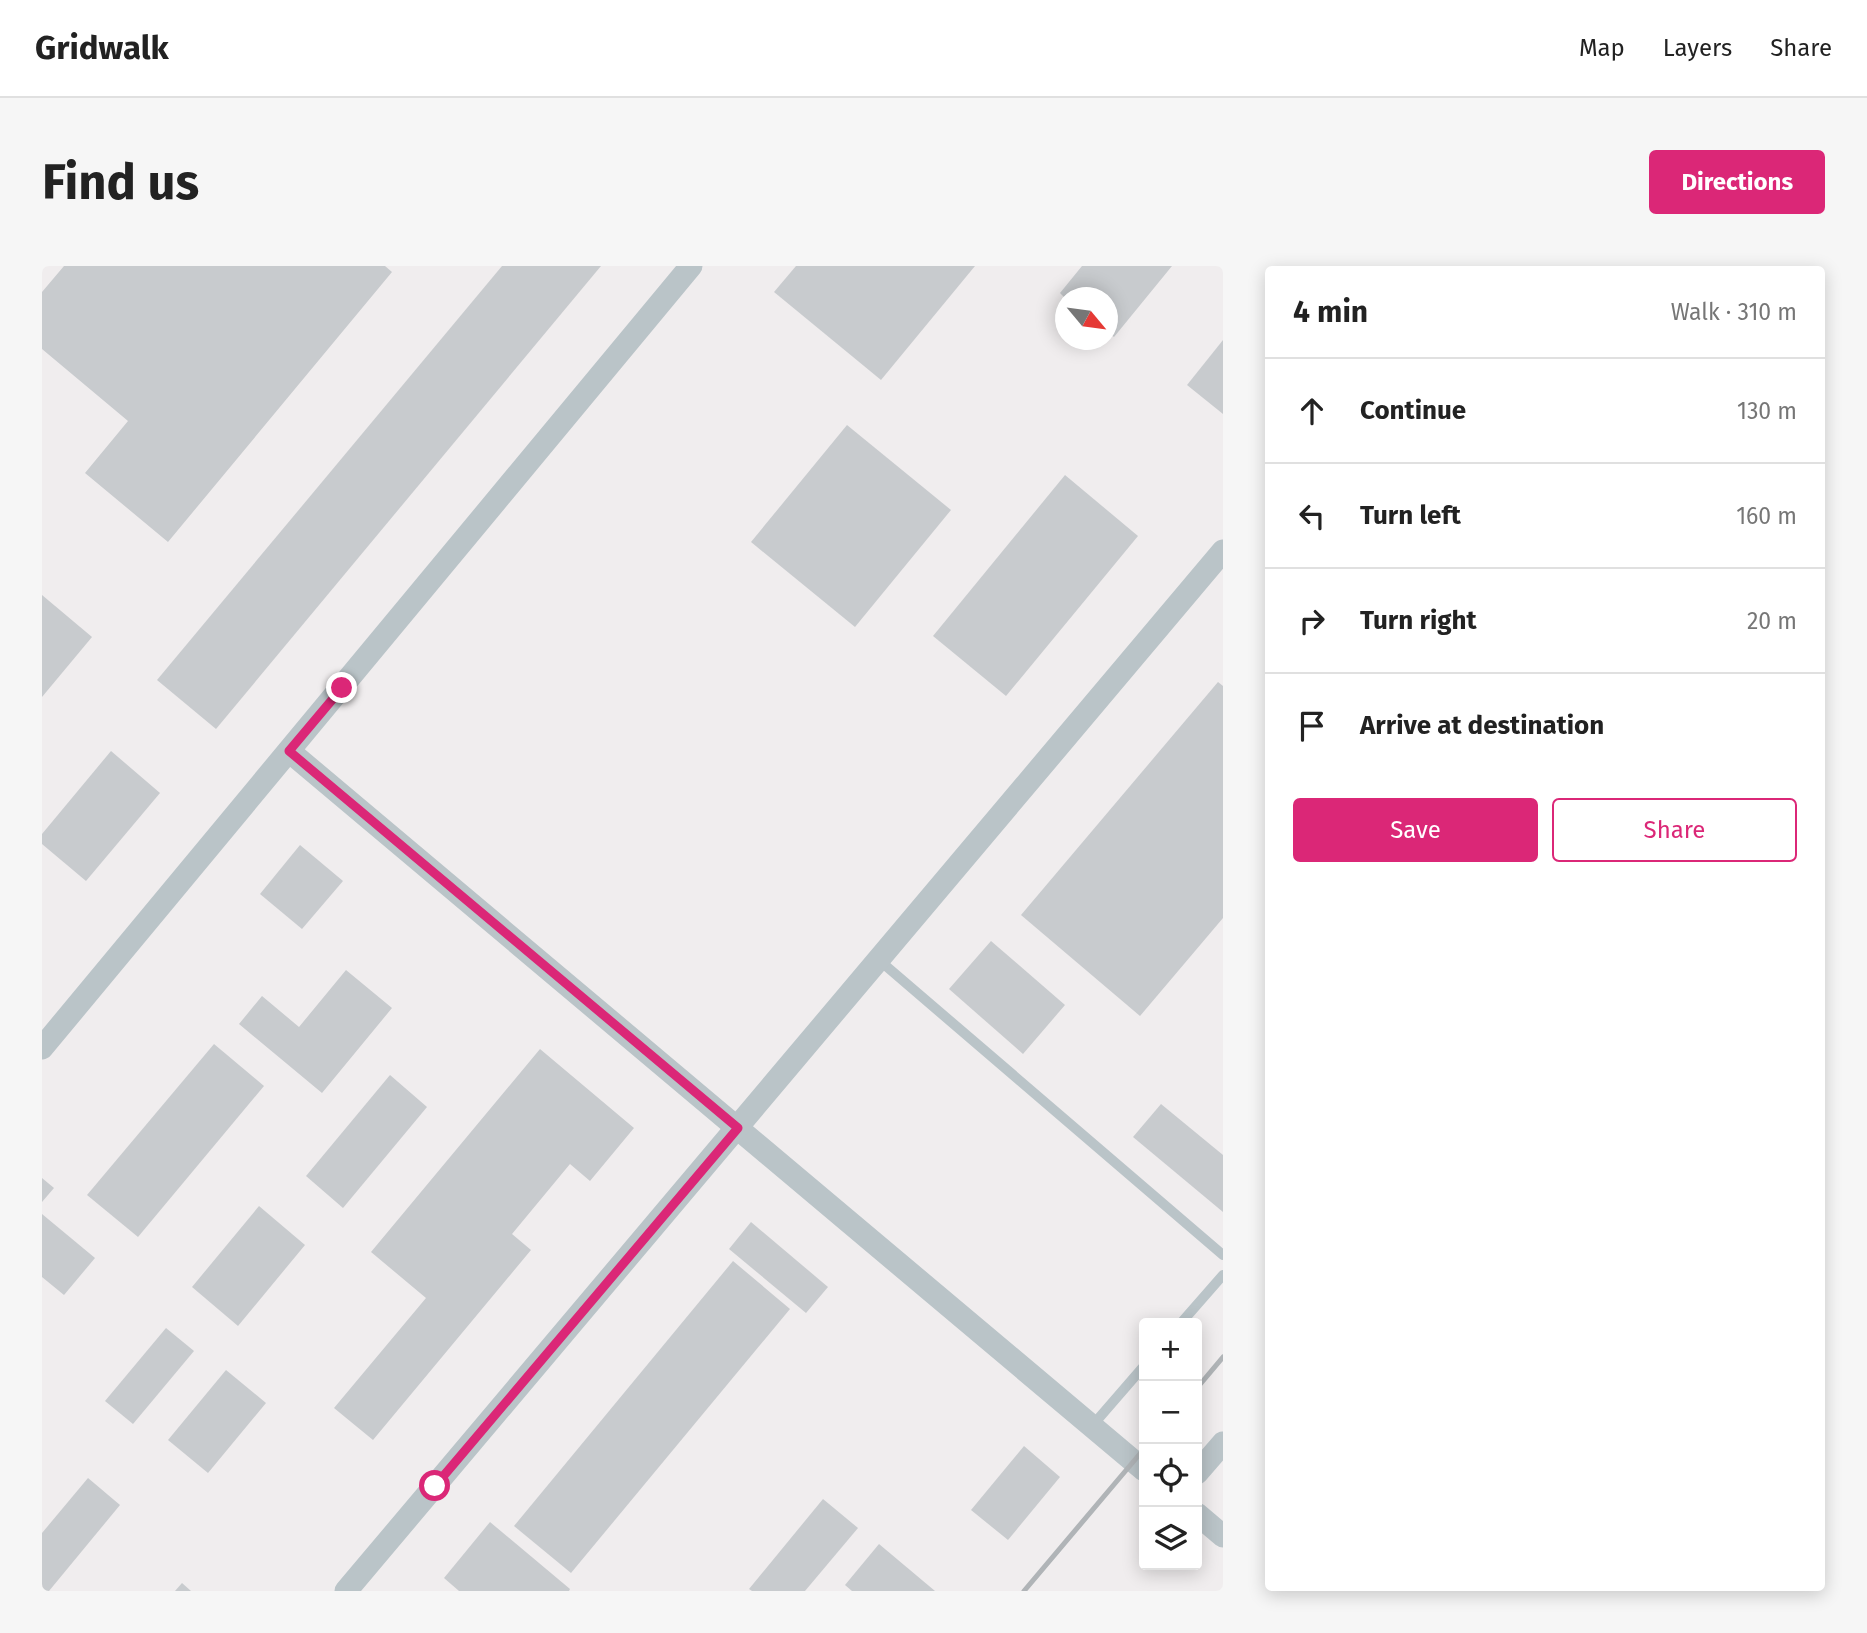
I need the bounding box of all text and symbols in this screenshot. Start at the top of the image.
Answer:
text: Gridwalk [35,28,169,68]
text: Map [1579,34,1625,62]
text: Layers [1663,34,1732,62]
text: Share [1770,34,1832,62]
button: Directions [1649,150,1825,214]
text: Find us [42,153,199,212]
north arrow [1055,287,1118,350]
text: 4 min [1293,294,1368,330]
text: Walk · 310 m [1671,298,1797,326]
icon: ahead [1293,392,1331,430]
text: Continue [1360,395,1466,426]
text: 130 m [1737,397,1797,425]
icon: left [1293,497,1331,535]
text: Turn left [1360,500,1461,531]
text: 160 m [1736,502,1797,530]
icon: right [1293,602,1331,640]
text: Turn right [1360,605,1477,636]
text: 20 m [1747,607,1797,635]
route end [326,672,357,703]
icon: arrive [1293,707,1331,745]
text: Arrive at destination [1360,710,1604,741]
button: Save [1293,798,1538,862]
button: Share [1552,798,1797,862]
map controls [1139,1318,1202,1570]
button: + [1139,1318,1202,1381]
button: − [1139,1381,1202,1444]
button: locate [1139,1444,1202,1507]
route start [419,1470,450,1501]
button: layers [1139,1507,1202,1570]

